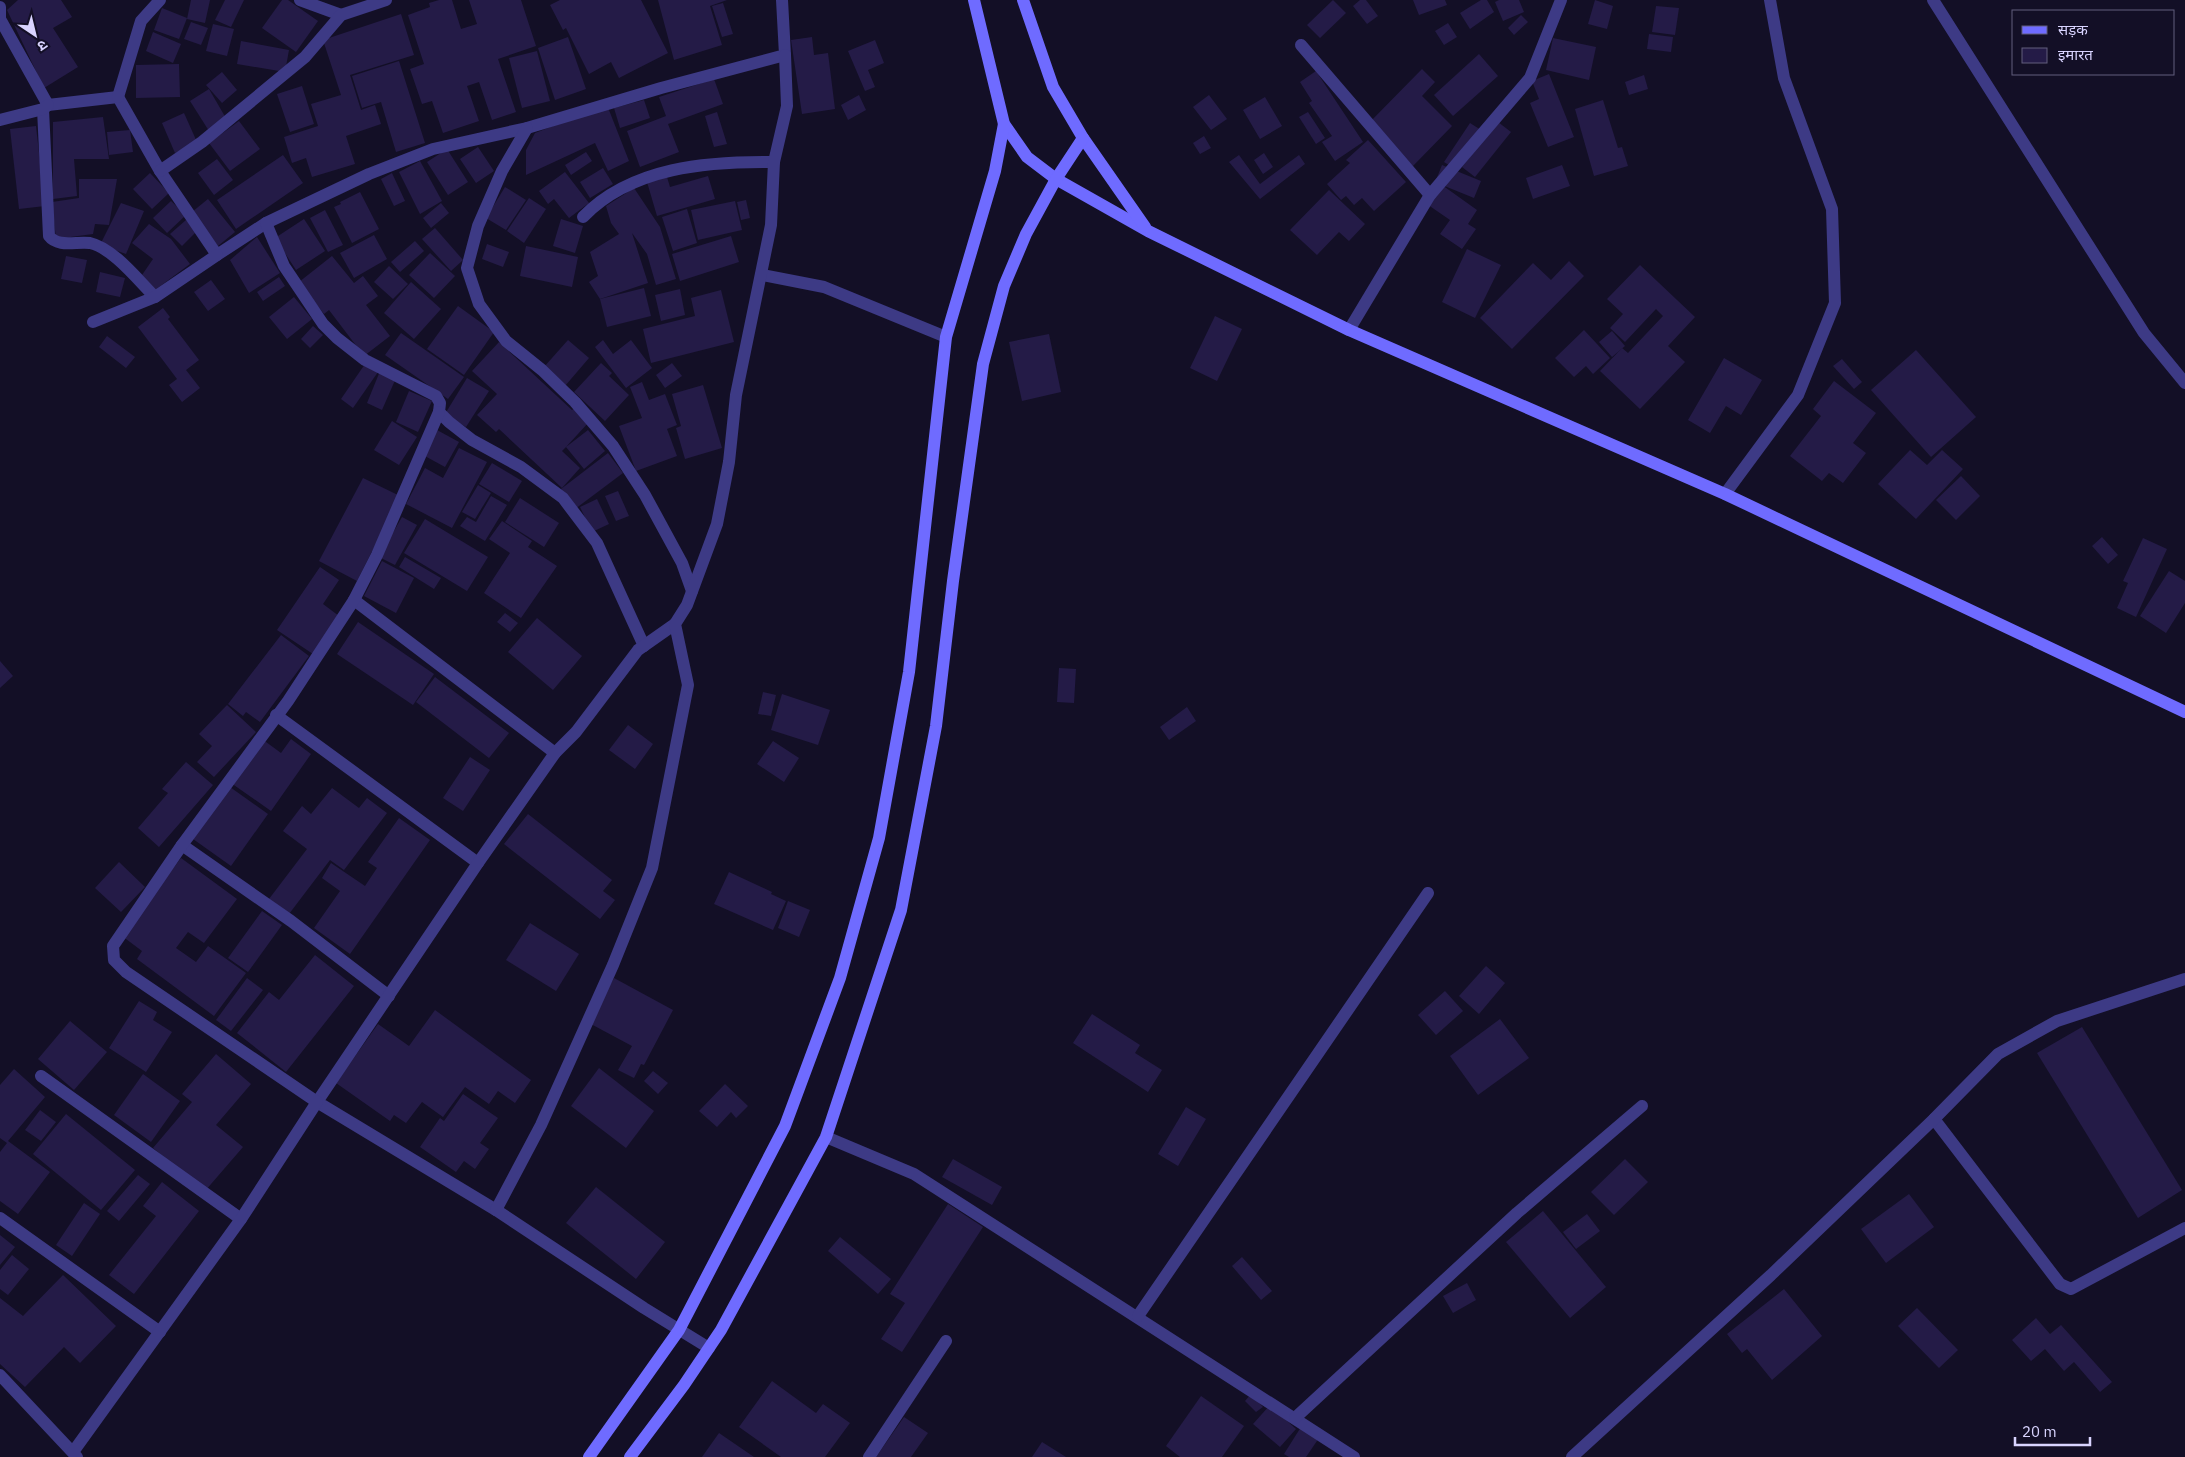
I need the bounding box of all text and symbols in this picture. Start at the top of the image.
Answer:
north arrow [10,10,60,60]
legend [2012,10,2175,75]
text: सड़क [2058,20,2088,39]
text: उ [33,36,51,56]
text: इमारत [2058,45,2093,64]
scale bar [2015,1414,2090,1446]
text: 20 m [2022,1422,2057,1441]

